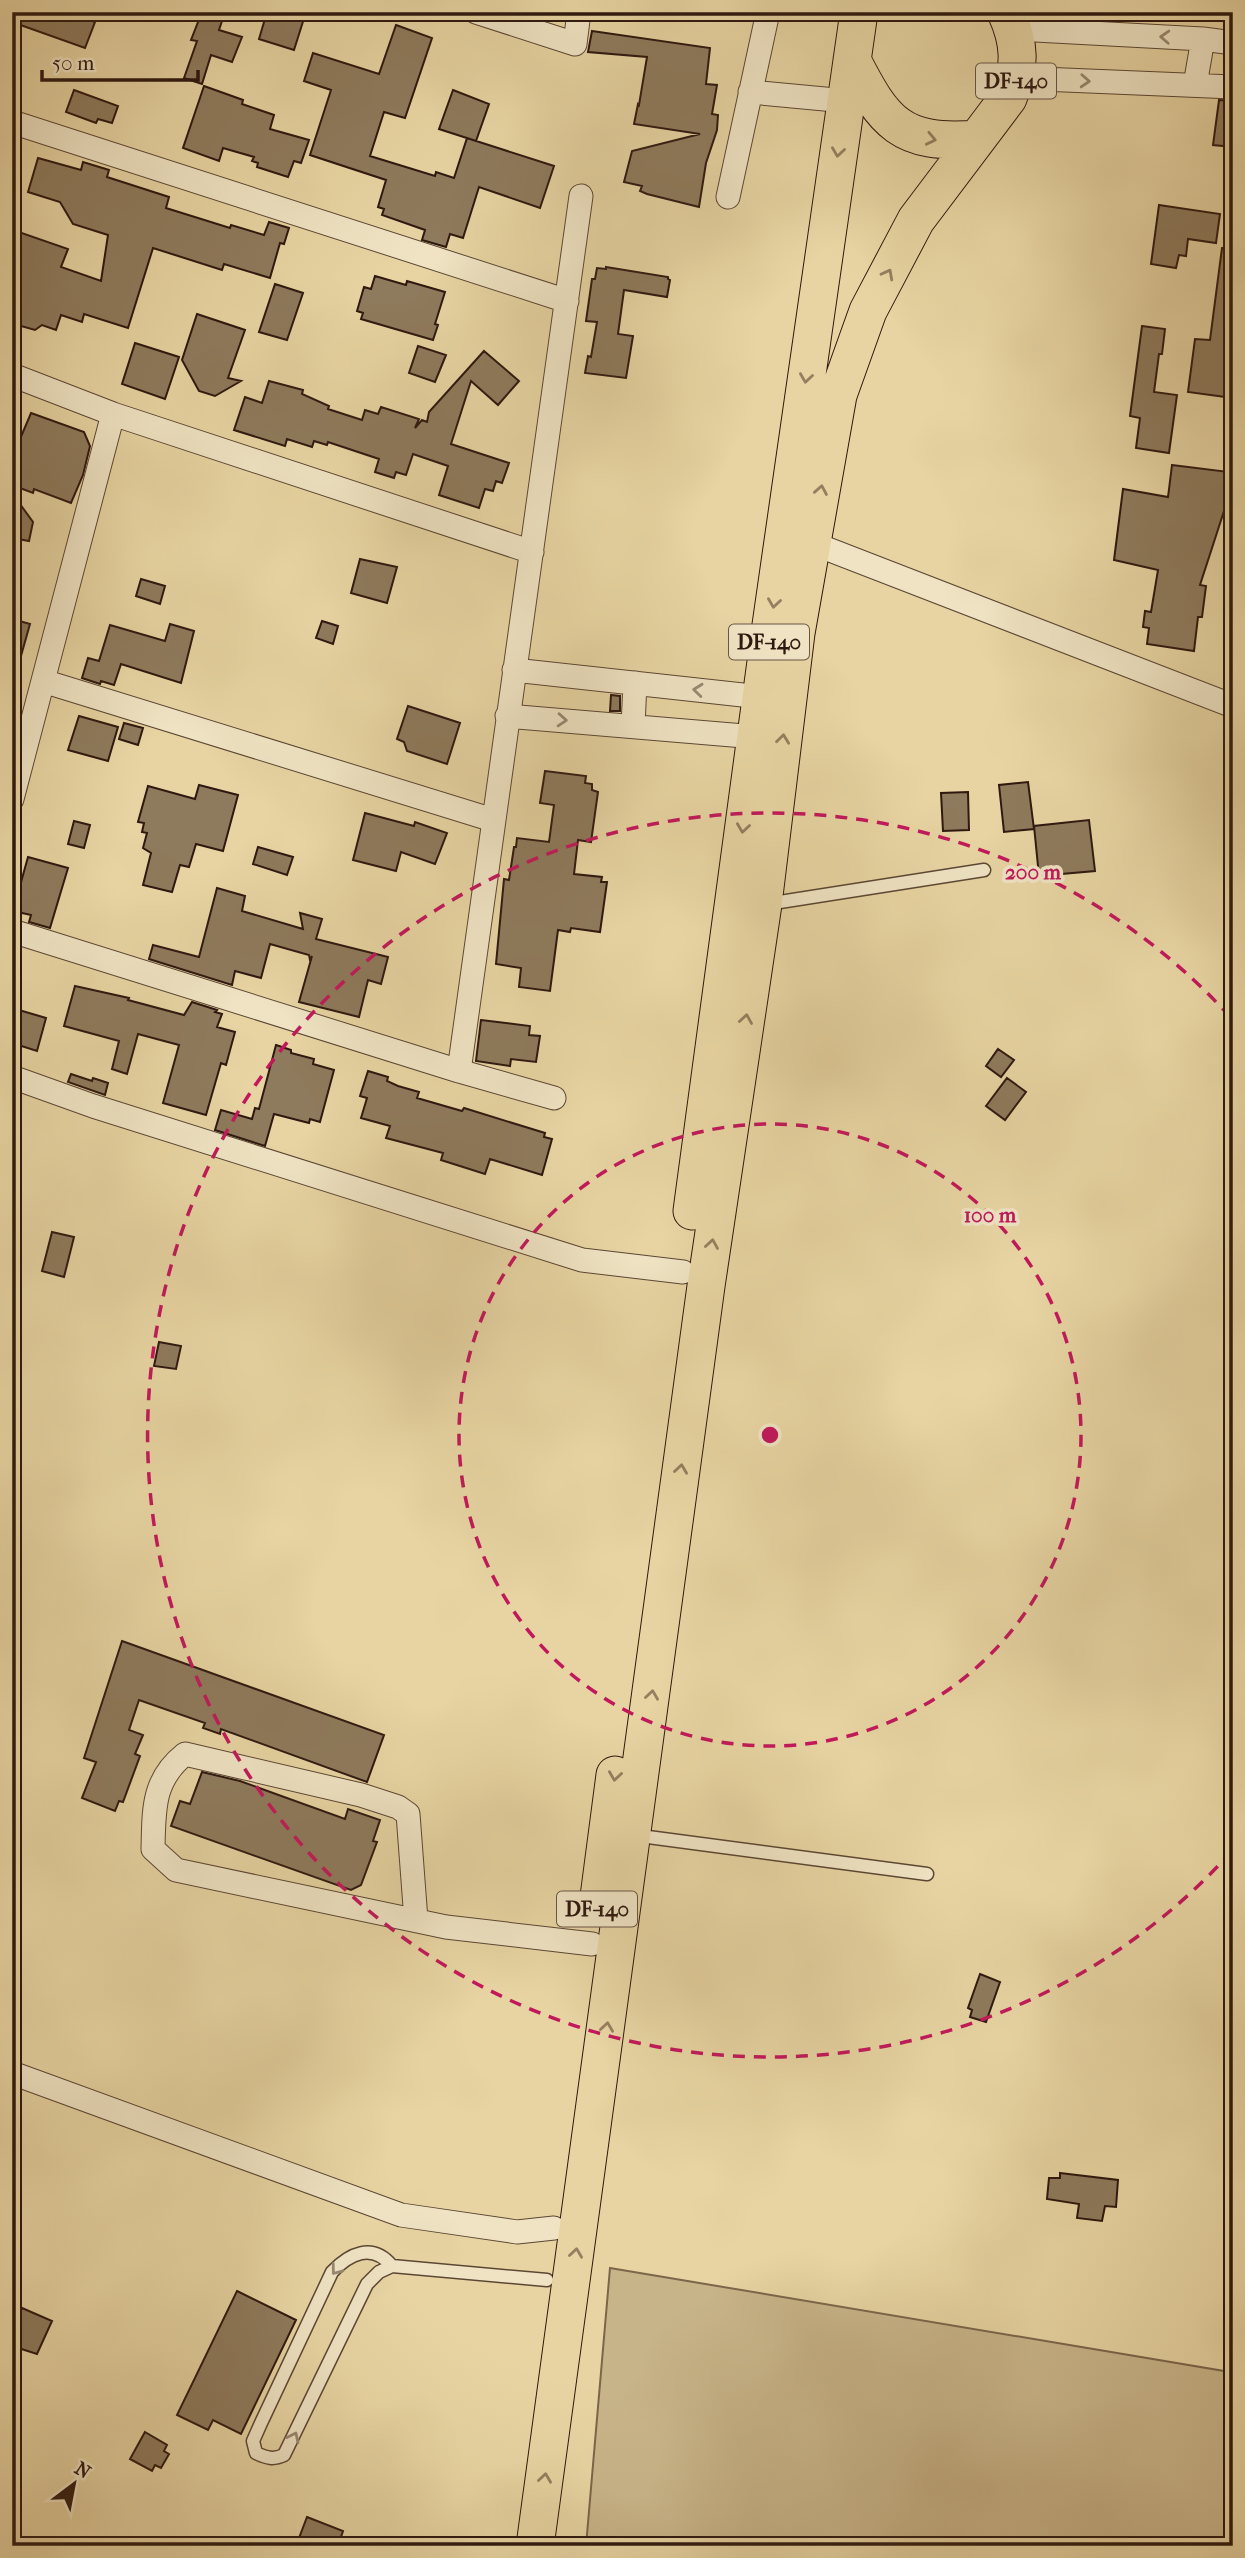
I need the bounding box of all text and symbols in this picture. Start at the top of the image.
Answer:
one-way arrow [1159,30,1170,45]
scale bar [42,38,198,82]
text: 50 m [52,51,95,75]
road number: DF-140 [976,64,1056,98]
one-way arrow [1080,73,1091,88]
one-way arrow [925,130,937,145]
one-way arrow [831,147,846,158]
one-way arrow [879,269,893,281]
one-way arrow [799,372,814,384]
one-way arrow [813,484,828,496]
one-way arrow [767,597,782,609]
road number: DF-140 [729,624,809,660]
one-way arrow [692,683,704,698]
one-way arrow [557,712,568,727]
one-way arrow [775,733,790,745]
one-way arrow [736,822,751,834]
text: 200 m [1005,860,1062,884]
one-way arrow [738,1013,753,1025]
text: 100 m [964,1203,1017,1227]
one-way arrow [704,1238,719,1250]
centre of rings [758,1423,782,1447]
one-way arrow [674,1463,689,1475]
one-way arrow [644,1689,659,1701]
one-way arrow [608,1770,623,1782]
road number: DF-140 [557,1892,637,1926]
one-way arrow [599,2022,614,2033]
one-way arrow [568,2247,583,2259]
one-way arrow [331,2263,344,2275]
one-way arrow [285,2432,299,2444]
north arrow [38,2450,108,2520]
text: N [71,2457,95,2484]
one-way arrow [537,2472,552,2484]

